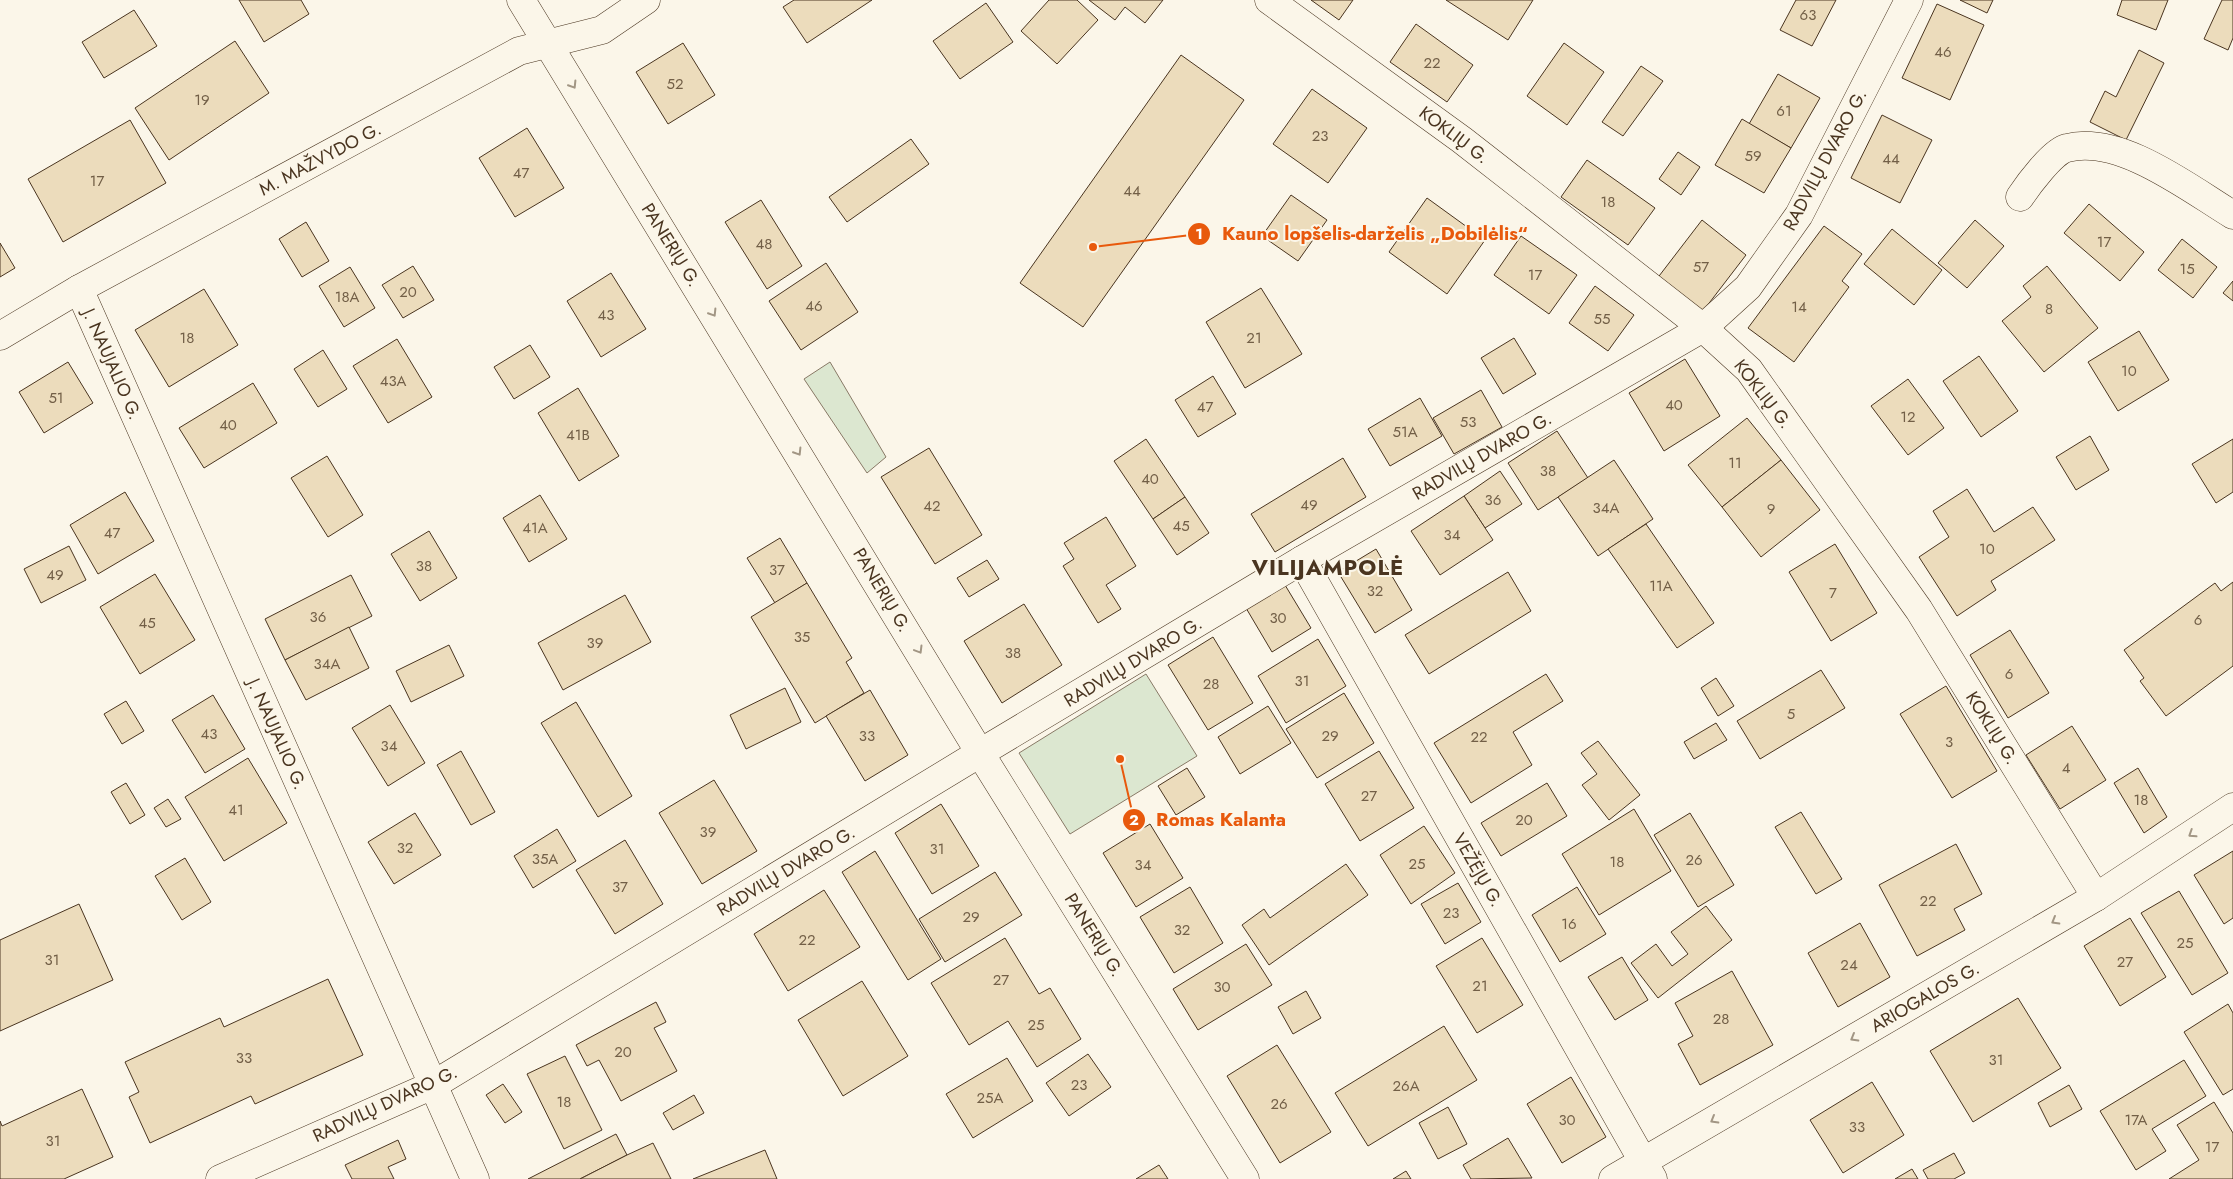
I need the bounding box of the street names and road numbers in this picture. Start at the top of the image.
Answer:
street label: RADVILŲ DVARO G. [1777,85,1873,235]
street label: KOKLIŲ G. [1414,100,1494,170]
street label: M. MAŽVYDO G. [254,116,386,202]
street label: PANERIŲ G. [635,198,707,292]
street label: J. NAUJALIO G. [75,302,148,424]
street label: KOKLIŲ G. [1728,354,1798,434]
street label: RADVILŲ DVARO G. [1408,406,1556,506]
street label: PANERIŲ G. [847,543,917,637]
street label: RADVILŲ DVARO G. [1059,610,1207,714]
street label: J. NAUJALIO G. [240,672,313,794]
street label: KOKLIŲ G. [1959,686,2025,770]
street label: RADVILŲ DVARO G. [712,819,860,923]
street label: VEŽĖJŲ G. [1446,828,1510,912]
street label: PANERIŲ G. [1058,888,1130,982]
street label: ARIOGALOS G. [1866,955,1984,1039]
street label: RADVILŲ DVARO G. [308,1059,462,1149]

